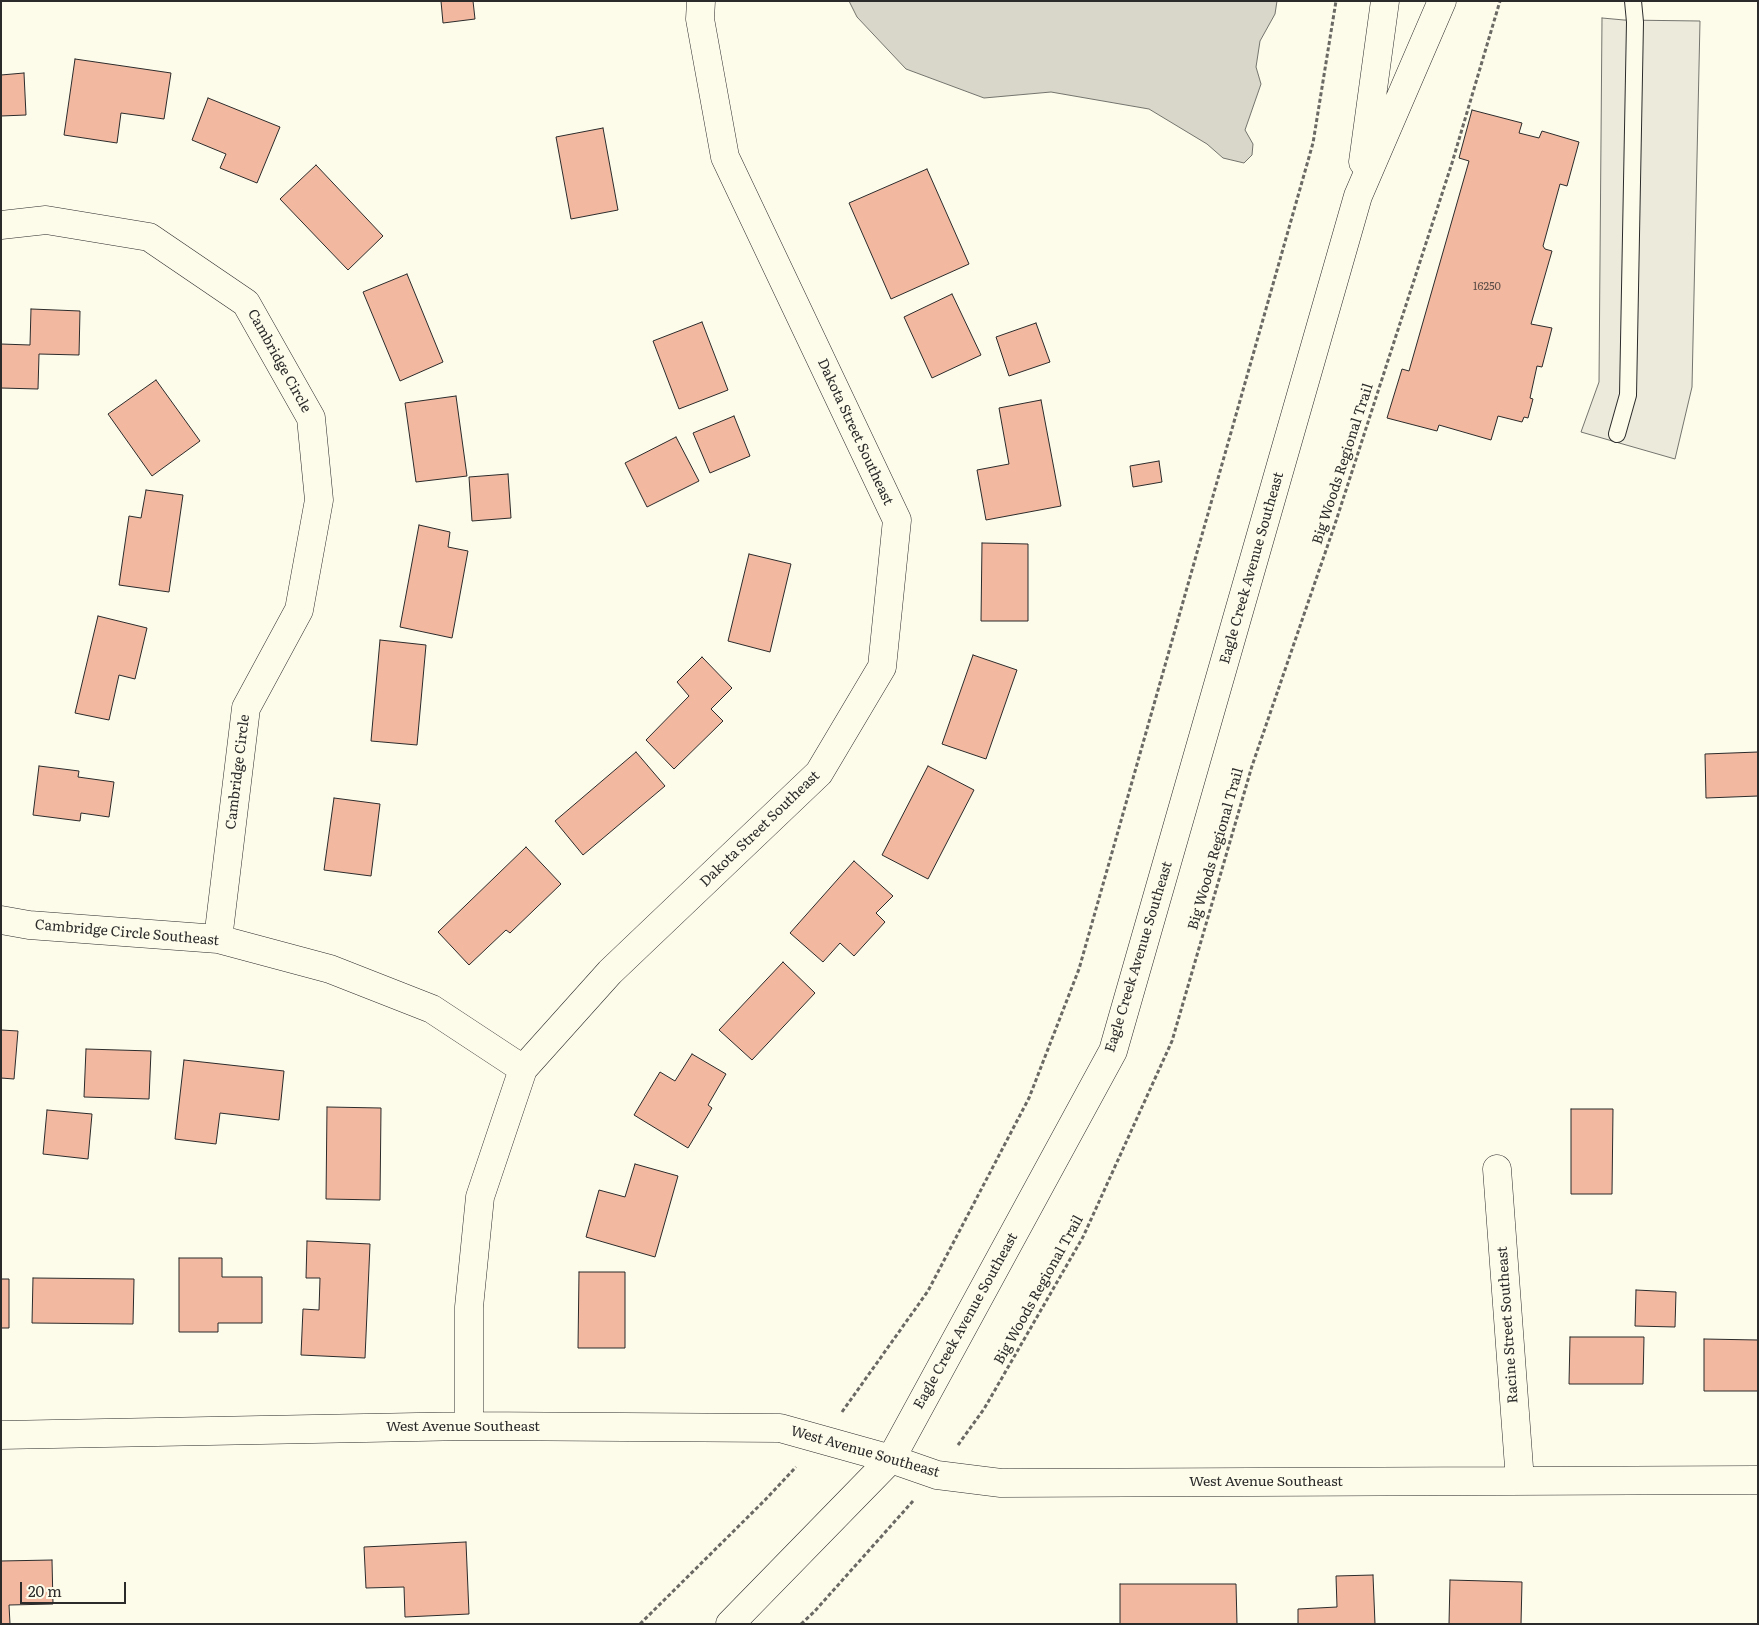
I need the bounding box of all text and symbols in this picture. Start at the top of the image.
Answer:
house number: 16250 [1473,280,1501,294]
street label: Cambridge Circle [244,306,314,416]
street label: Dakota Street Southeast [814,356,896,508]
street label: Big Woods Regional Trail [1309,382,1377,546]
street label: Eagle Creek Avenue Southeast [1217,470,1287,666]
street label: Cambridge Circle [223,714,253,830]
street label: Big Woods Regional Trail [1185,766,1247,932]
street label: Dakota Street Southeast [697,767,823,891]
street label: Eagle Creek Avenue Southeast [1102,859,1176,1055]
street label: Cambridge Circle Southeast [34,917,220,949]
street label: Big Woods Regional Trail [991,1212,1087,1368]
street label: Eagle Creek Avenue Southeast [910,1230,1022,1412]
street label: Racine Street Southeast [1494,1246,1522,1404]
street label: West Avenue Southeast [386,1419,540,1435]
street label: West Avenue Southeast [789,1423,941,1481]
street label: West Avenue Southeast [1189,1474,1343,1490]
scale bar [22,1572,129,1604]
text: 20 m [28,1579,62,1602]

